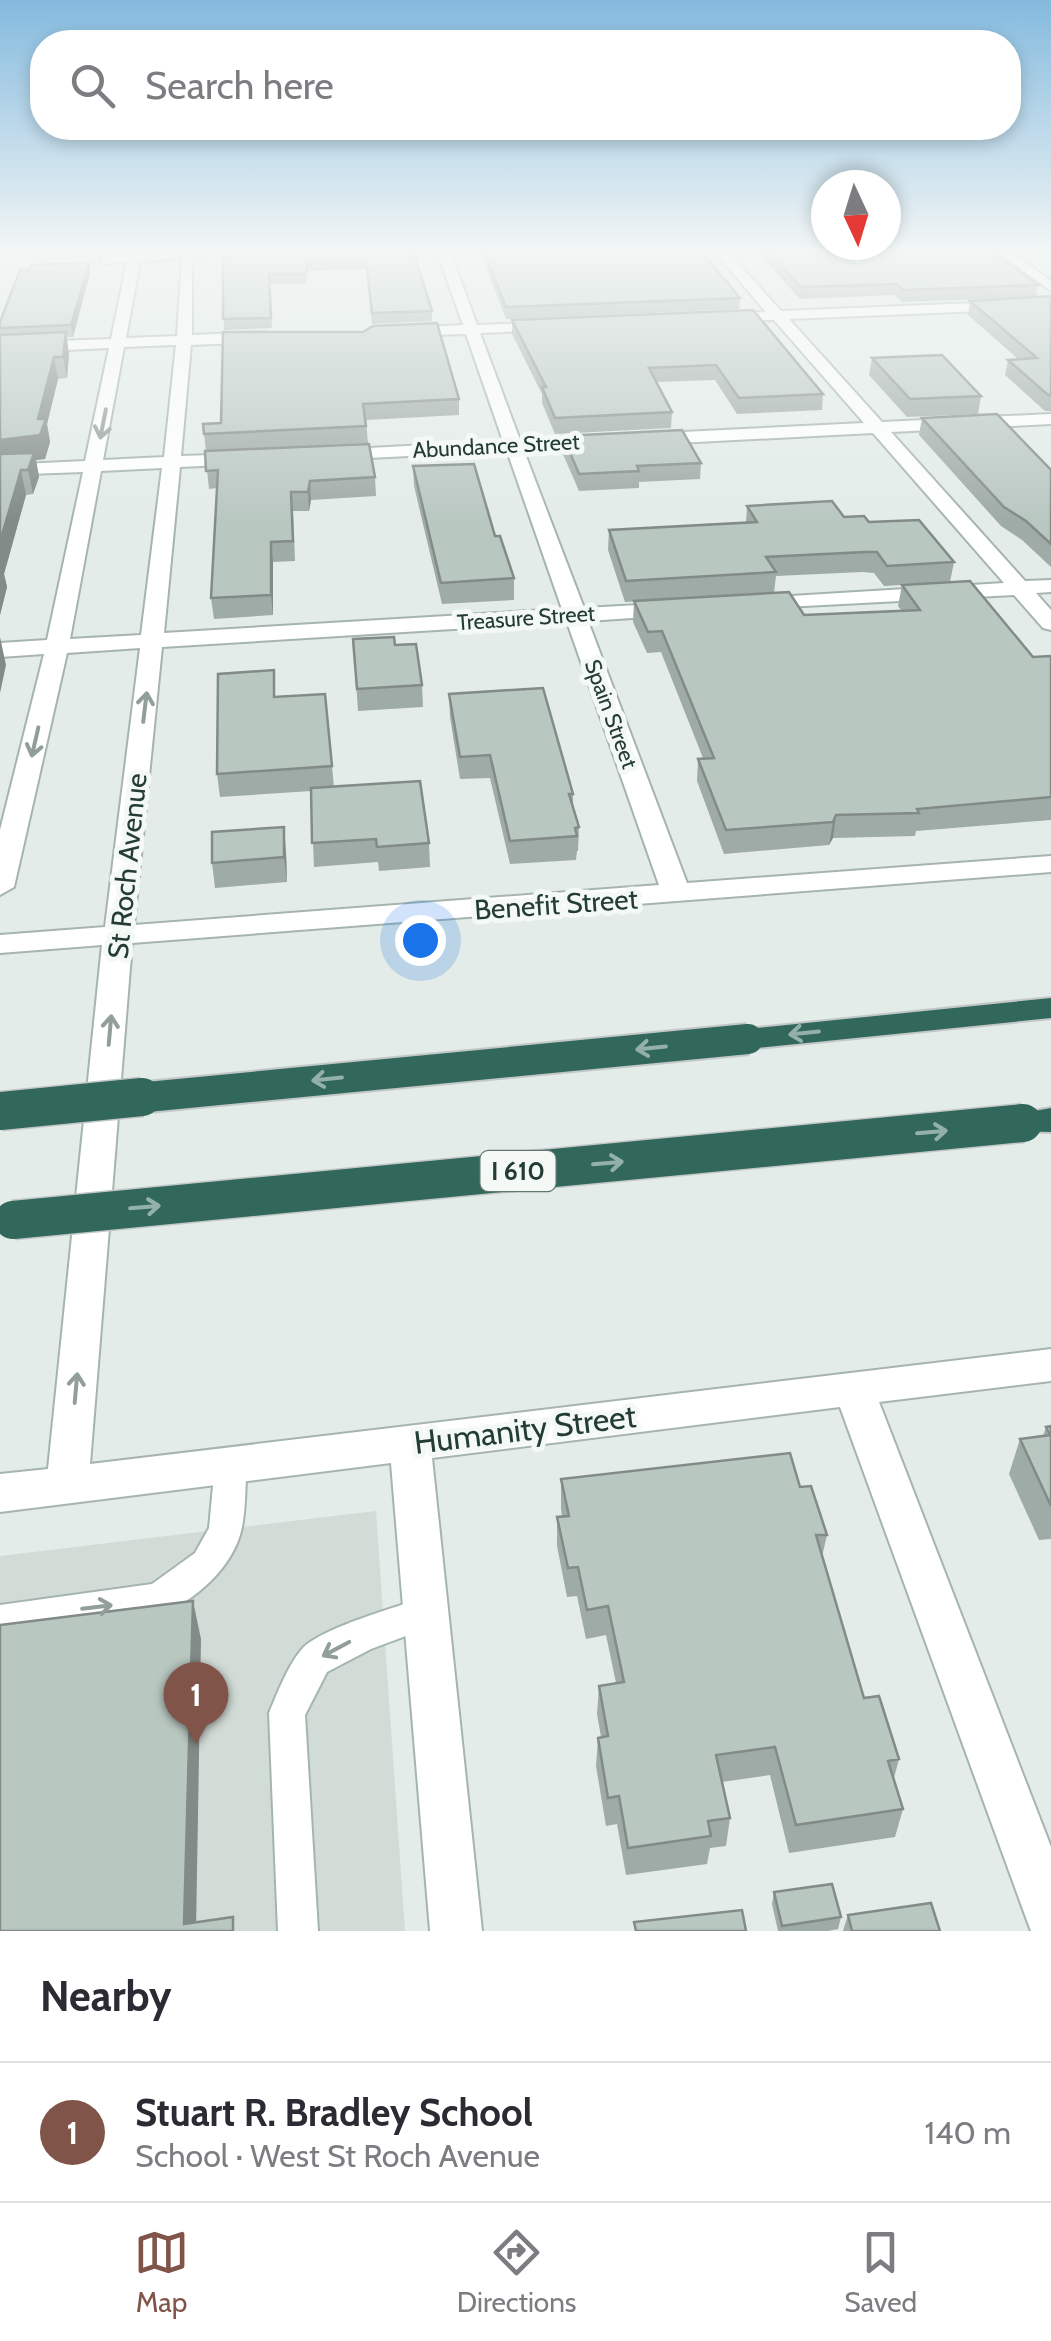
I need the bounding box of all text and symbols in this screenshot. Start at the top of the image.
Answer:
search box [30,30,1021,140]
icon: search [65,58,120,113]
text: Search here [145,62,334,109]
north arrow [811,170,901,260]
one-way arrow [93,407,112,439]
street label: Abundance Street [412,428,581,464]
street label: Treasure Street [456,600,597,636]
street label: Spain Street [579,656,643,773]
one-way arrow [136,691,155,723]
one-way arrow [25,725,43,757]
street label: St Roch Avenue [100,772,154,960]
street label: Benefit Street [473,881,639,927]
your location [395,915,446,966]
one-way arrow [100,1014,119,1046]
one-way arrow [789,1024,821,1043]
one-way arrow [635,1039,667,1058]
one-way arrow [312,1070,344,1089]
one-way arrow [915,1122,947,1141]
road number: I 610 [480,1151,556,1191]
one-way arrow [592,1153,624,1172]
one-way arrow [129,1198,161,1217]
one-way arrow [67,1372,86,1405]
street label: Humanity Street [412,1396,638,1462]
one-way arrow [80,1598,112,1616]
one-way arrow [321,1640,351,1659]
pin: 1 [164,1662,228,1744]
text: Nearby [40,1970,172,2022]
text: Stuart R. Bradley School [135,2089,533,2136]
text: 1 [67,2113,78,2152]
text: 140 m [924,2113,1011,2152]
text: School · West St Roch Avenue [135,2136,540,2175]
tab: Map [134,2225,189,2319]
tab: Directions [457,2225,576,2319]
tab: Saved [844,2225,917,2319]

